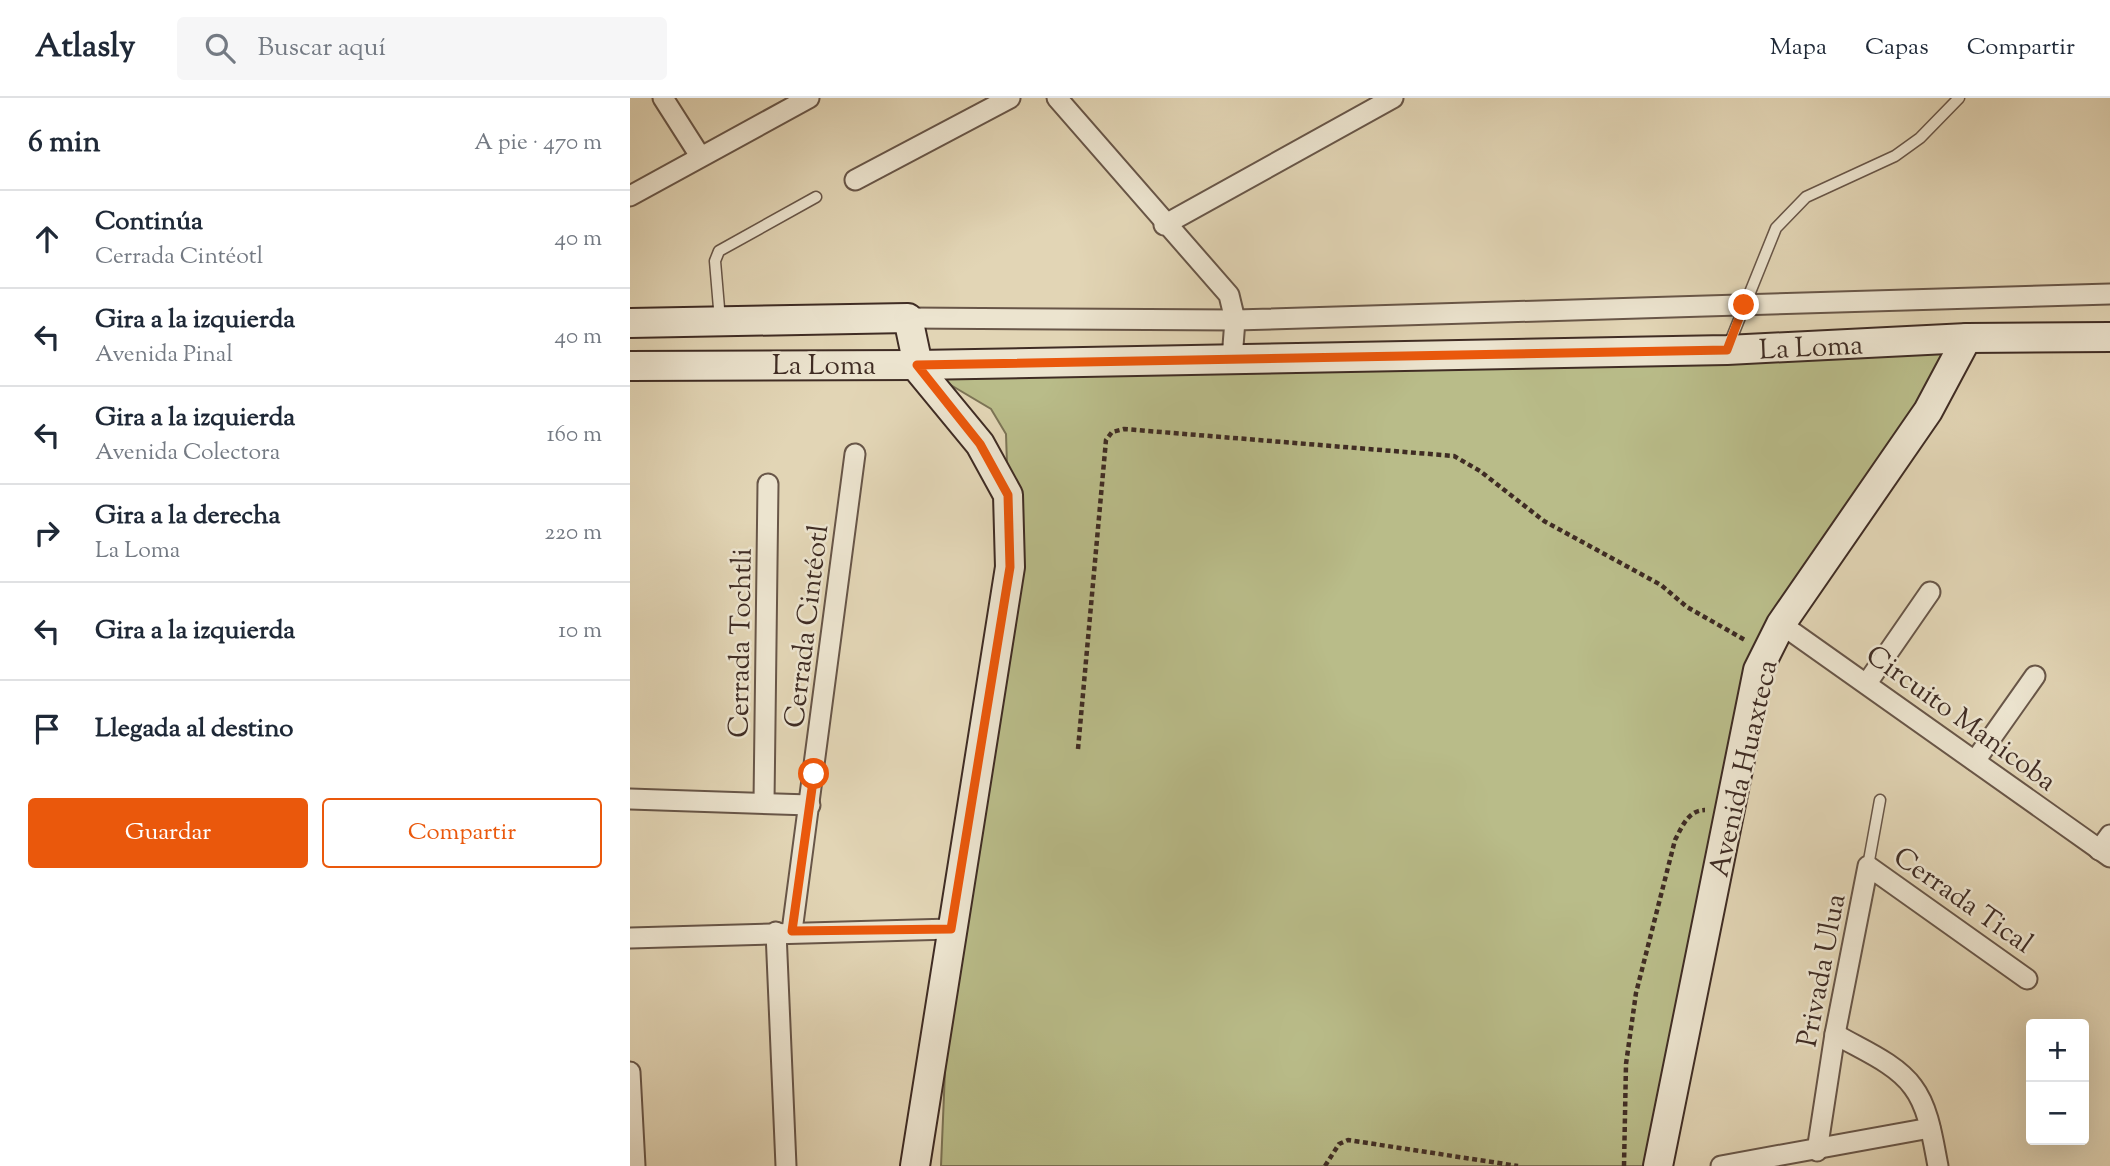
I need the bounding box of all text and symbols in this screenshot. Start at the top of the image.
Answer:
search box [177,17,667,80]
text: Atlasly [35,24,135,72]
icon: search [201,29,239,67]
text: Buscar aquí [257,30,386,67]
text: Mapa [1770,31,1827,65]
text: Capas [1865,31,1929,65]
text: Compartir [1967,31,2075,65]
text: 6 min [28,122,100,165]
text: A pie · 470 m [474,127,602,160]
text: Continúa [95,204,203,241]
icon: ahead [28,220,66,258]
text: 40 m [555,223,602,256]
text: Cerrada Cintéotl [95,241,263,274]
route end [1728,289,1759,320]
text: Gira a la izquierda [95,302,295,339]
icon: left [28,318,66,356]
text: 40 m [555,321,602,354]
street label: La Loma [1758,326,1864,372]
text: Avenida Pinal [95,339,233,372]
street label: La Loma [772,347,876,387]
text: Gira a la izquierda [95,400,295,437]
icon: left [28,416,66,454]
text: 160 m [547,419,602,452]
text: Avenida Colectora [95,437,280,470]
text: Gira a la derecha [95,498,280,535]
icon: right [28,514,66,552]
text: 220 m [544,517,602,550]
street label: Cerrada Cintéotl [776,522,840,730]
text: La Loma [95,535,180,568]
street label: Cerrada Tochtli [720,548,764,738]
icon: left [28,612,66,650]
text: Gira a la izquierda [95,613,295,650]
text: 10 m [558,615,602,648]
street label: Circuito Manicoba [1857,637,2064,802]
street label: Avenida Huaxteca [1701,656,1789,881]
icon: arrive [28,710,66,748]
text: Llegada al destino [95,711,293,748]
route start [798,758,829,789]
button: Guardar [28,798,308,868]
button: Compartir [322,798,602,868]
street label: Cerrada Tical [1884,838,2040,965]
street label: Privada Ulua [1789,891,1857,1050]
map controls [2026,1019,2089,1145]
button: + [2026,1019,2089,1082]
button: − [2026,1082,2089,1145]

